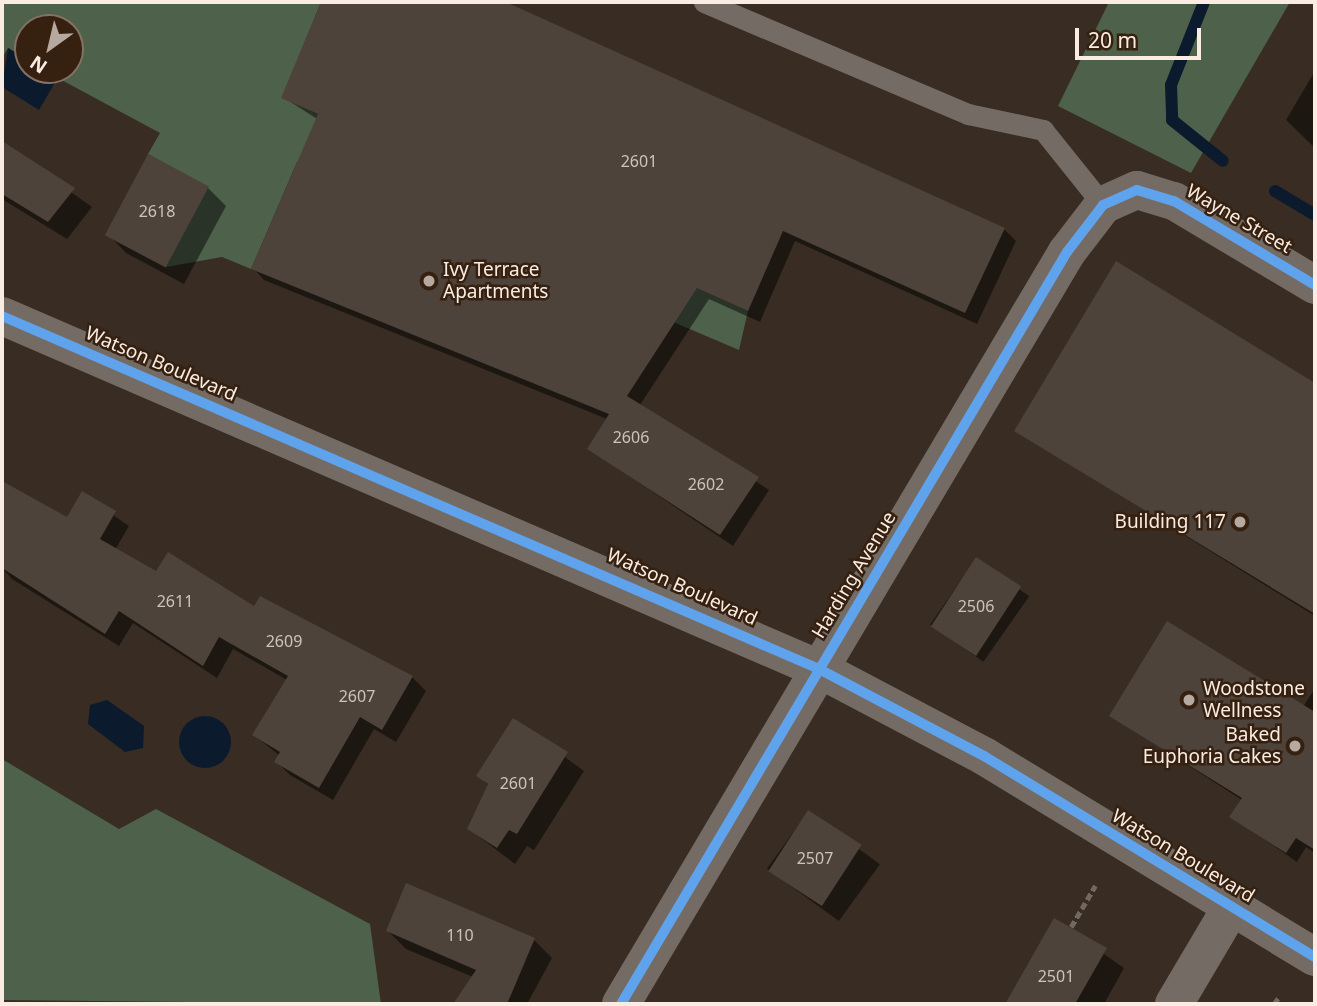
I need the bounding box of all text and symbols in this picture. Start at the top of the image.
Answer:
north arrow [14,14,84,84]
scale bar [1079,14,1205,58]
text: 20 m [1088,26,1137,54]
text: N [25,50,52,80]
house number: 2601 [621,151,657,171]
street label: Wayne Street [1182,180,1296,258]
house number: 2618 [139,201,175,221]
place label: Ivy Terrace Apartments [443,259,548,303]
marker: Ivy Terrace Apartments [421,273,437,289]
street label: Watson Boulevard [82,322,240,406]
house number: 2606 [613,427,649,447]
house number: 2602 [688,474,724,494]
street label: Harding Avenue [807,507,901,643]
place label: Building 117 [1115,511,1226,533]
marker: Building 117 [1232,514,1248,530]
street label: Watson Boulevard [603,544,761,630]
house number: 2611 [157,591,193,611]
house number: 2506 [958,596,994,616]
house number: 2609 [266,631,302,651]
place label: Woodstone Wellness [1203,678,1305,722]
house number: 2607 [339,686,375,706]
marker: Woodstone Wellness [1181,692,1197,708]
place label: Baked Euphoria Cakes [1143,724,1281,768]
marker: Baked Euphoria Cakes [1287,738,1303,754]
house number: 2601 [500,773,536,793]
street label: Watson Boulevard [1108,804,1258,908]
house number: 2507 [797,848,833,868]
house number: 110 [446,925,474,945]
house number: 2501 [1038,966,1074,986]

